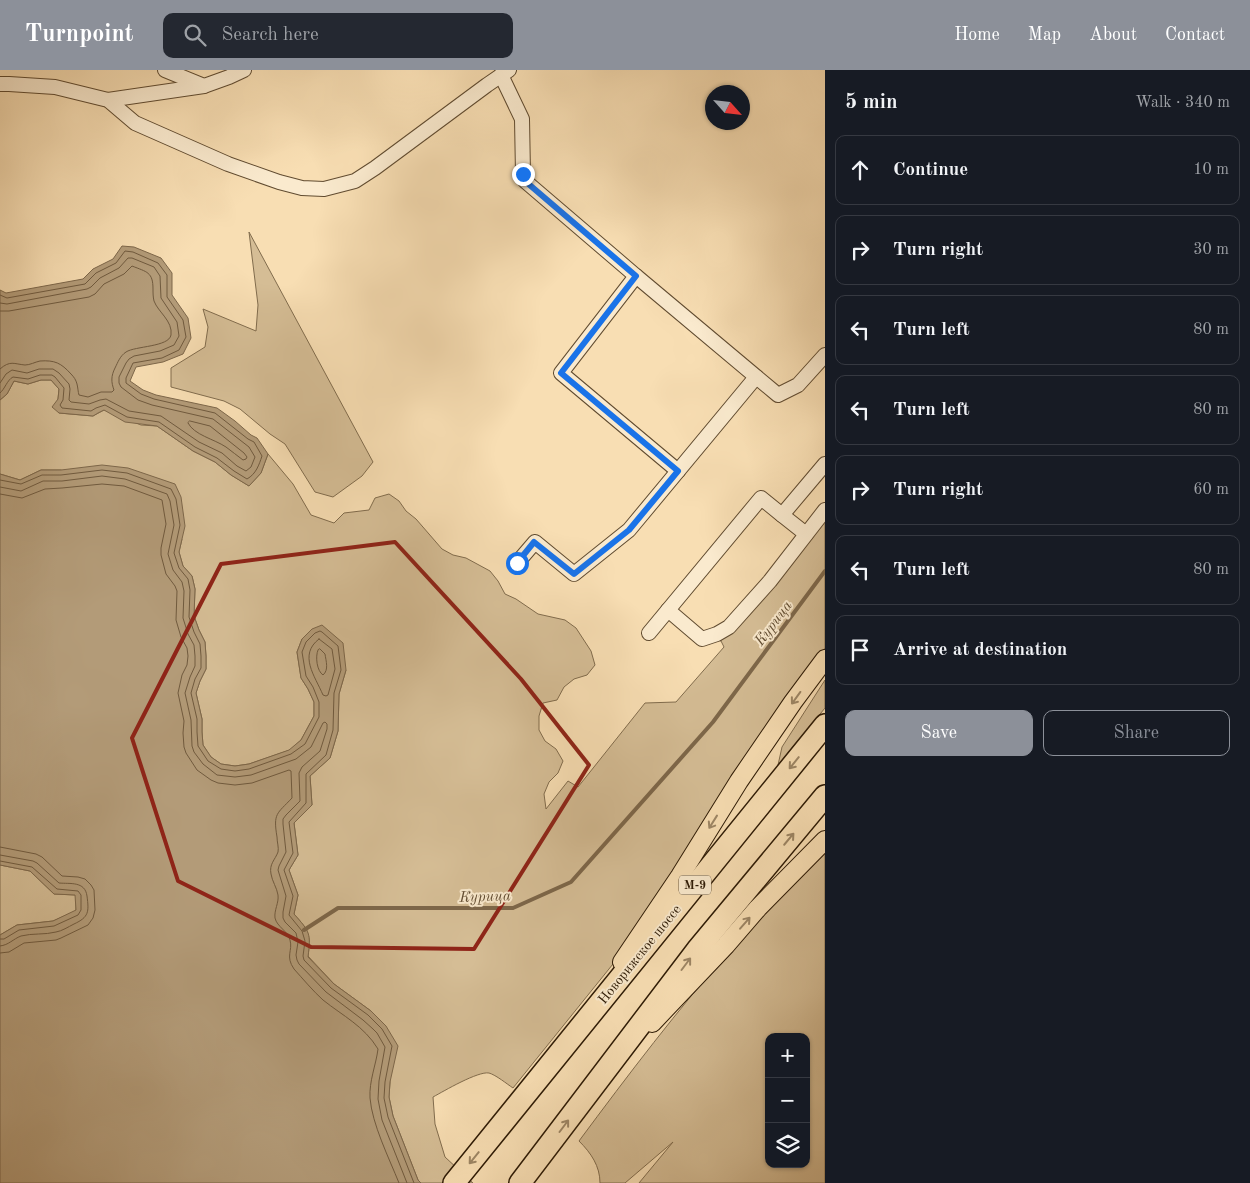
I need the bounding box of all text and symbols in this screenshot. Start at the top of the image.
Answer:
search box [163,13,513,58]
icon: search [181,21,209,49]
text: Turnpoint [25,23,133,47]
text: Search here [221,26,319,45]
text: Home [954,26,1000,44]
text: Map [1028,26,1061,44]
text: About [1089,26,1137,44]
text: Contact [1165,26,1225,44]
north arrow [705,85,750,130]
text: 5 min [845,92,898,113]
text: Walk · 340 m [1135,95,1230,111]
icon: ahead [846,156,874,184]
text: Continue [893,161,968,180]
text: 10 m [1193,162,1229,178]
route end [512,163,535,186]
icon: right [846,236,874,264]
text: Turn right [893,241,983,260]
text: 30 m [1193,242,1229,258]
icon: left [846,316,874,344]
text: Turn left [893,321,970,340]
text: 80 m [1193,322,1229,338]
icon: left [846,396,874,424]
text: Turn left [893,401,970,420]
text: 80 m [1193,402,1229,418]
icon: right [846,476,874,504]
text: Turn right [893,481,983,500]
text: 60 m [1193,482,1229,498]
route start [506,552,529,575]
icon: left [846,556,874,584]
text: Turn left [893,561,970,580]
text: 80 m [1193,562,1229,578]
water label: Курица [752,599,796,650]
icon: arrive [846,636,874,664]
text: Arrive at destination [893,641,1067,660]
one-way arrow [791,691,801,705]
button: Save [845,710,1033,756]
button: Share [1043,710,1230,756]
one-way arrow [789,756,800,769]
one-way arrow [708,815,718,829]
one-way arrow [784,832,795,845]
road number: М-9 [679,876,711,894]
water label: Курица [458,889,511,906]
street label: Новорижское шоссе [596,902,684,1007]
one-way arrow [740,916,751,929]
one-way arrow [681,957,691,971]
map controls [765,1033,810,1168]
button: + [765,1033,810,1078]
button: − [765,1078,810,1123]
one-way arrow [559,1119,569,1133]
button: layers [765,1123,810,1168]
one-way arrow [469,1151,480,1164]

